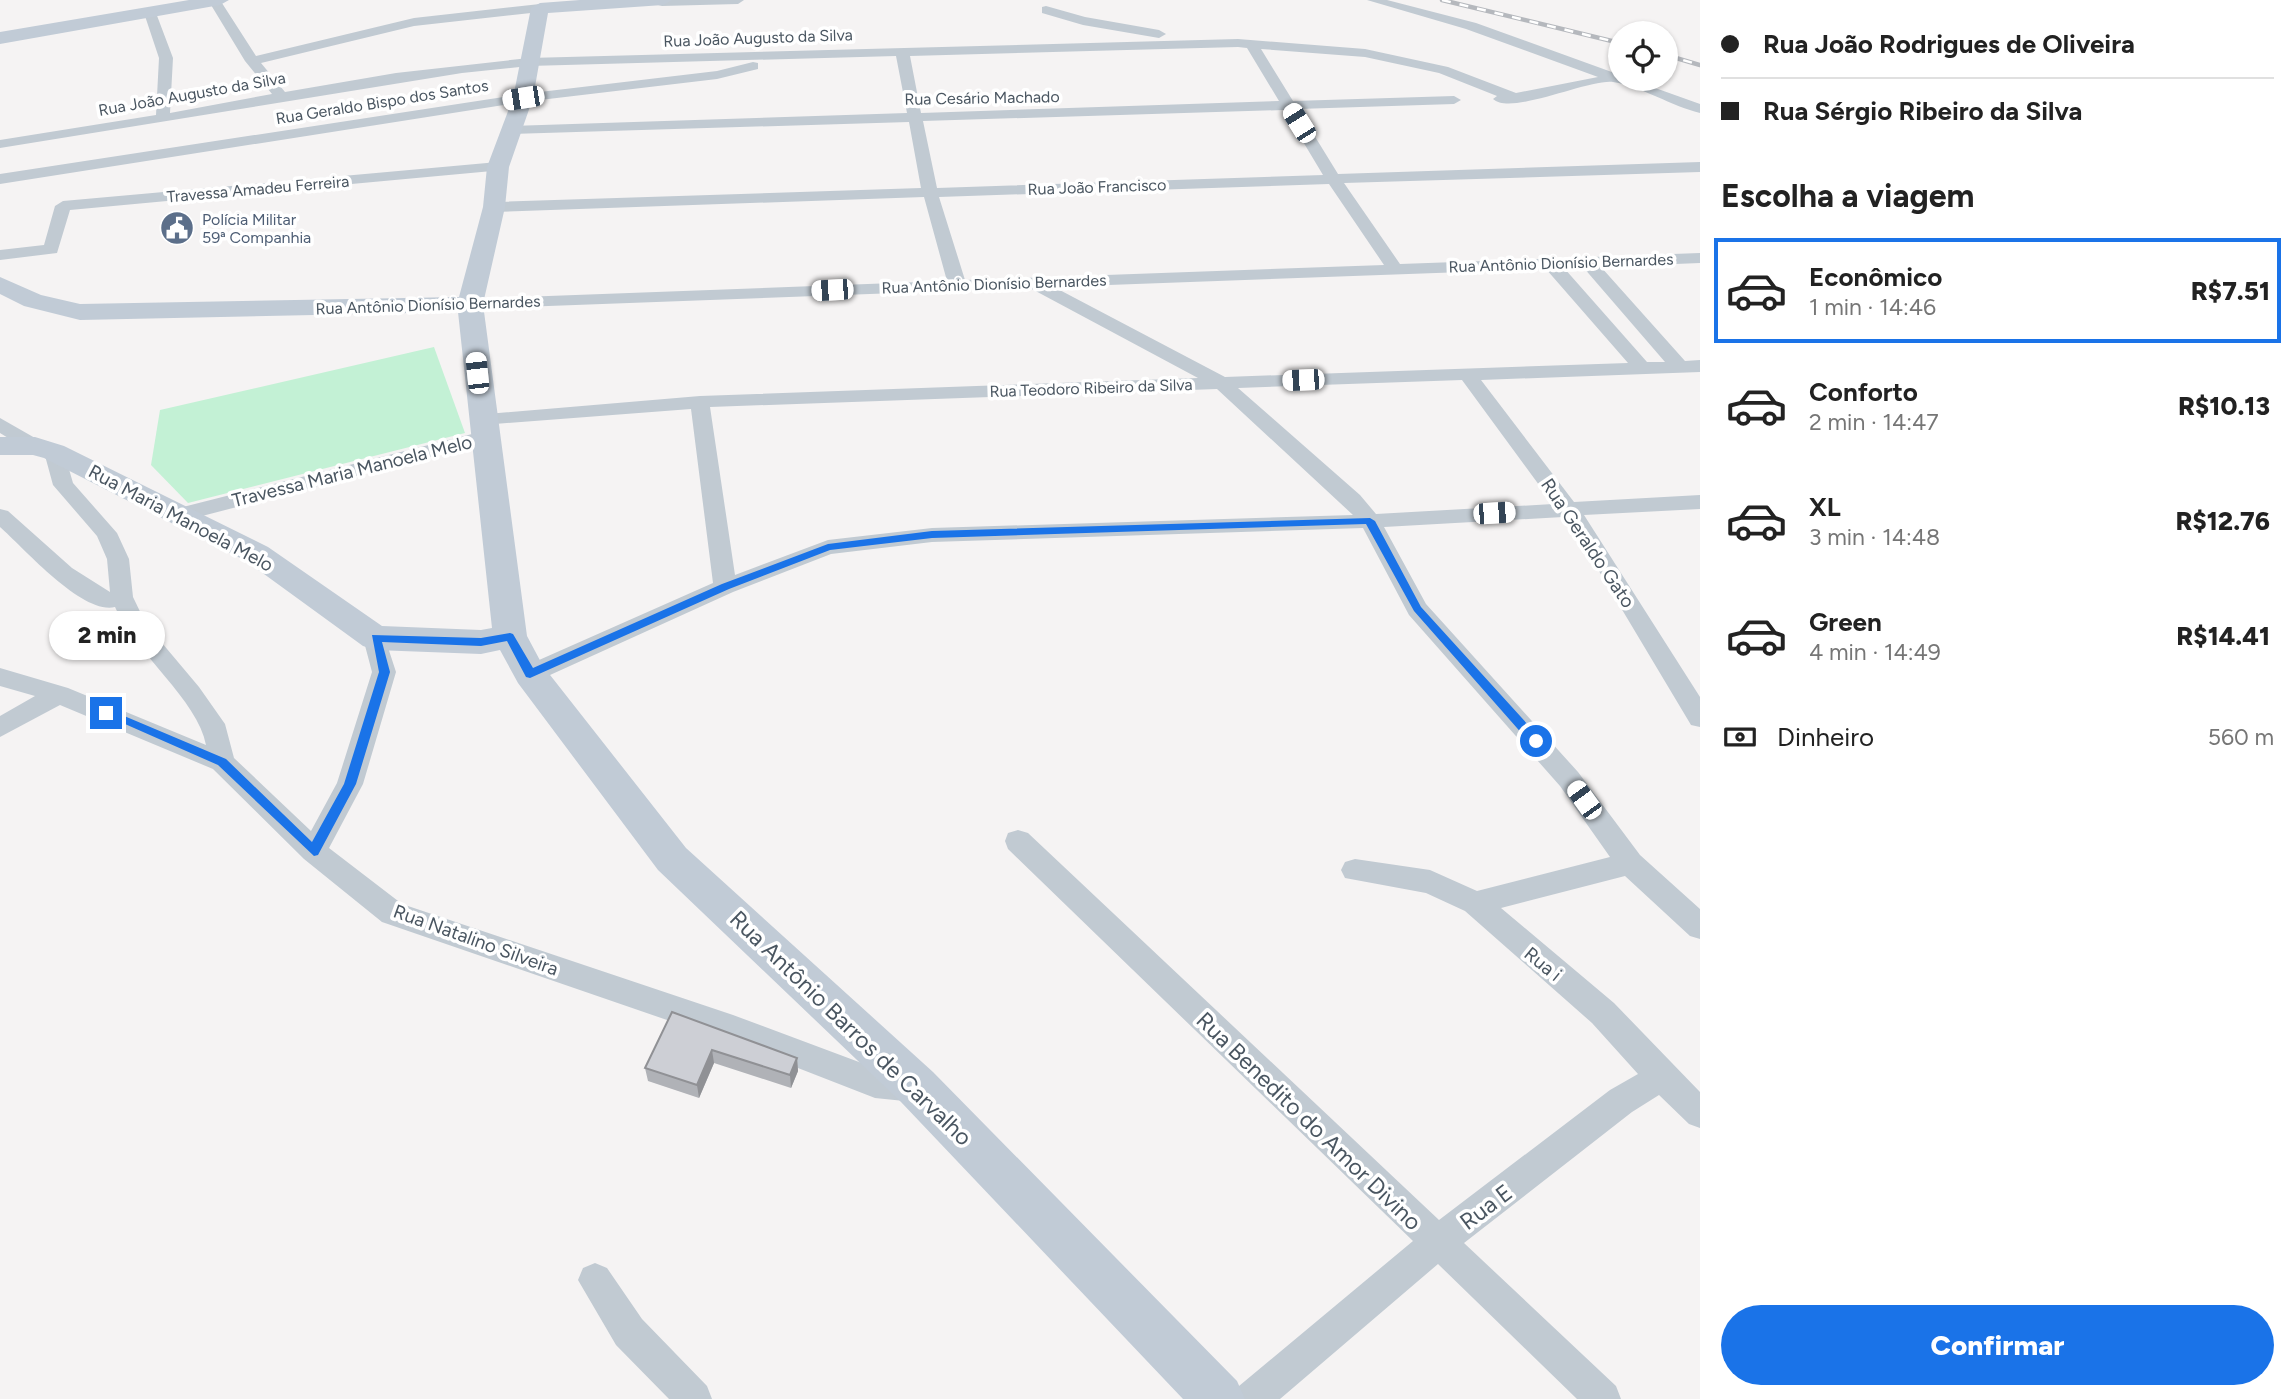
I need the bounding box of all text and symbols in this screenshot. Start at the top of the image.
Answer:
map controls [1608,21,1678,91]
button: locate [1608,21,1678,91]
street label: Rua João Augusto da Silva [663,25,853,51]
text: Rua João Rodrigues de Oliveira [1763,28,2135,60]
street label: Rua João Augusto da Silva [97,68,287,120]
street label: Rua Geraldo Bispo dos Santos [274,76,490,128]
car [501,84,546,112]
street label: Rua Cesário Machado [904,87,1060,109]
text: Rua Sérgio Ribeiro da Silva [1763,95,2082,127]
car [1279,100,1320,146]
street label: Travessa Amadeu Ferreira [166,172,350,206]
street label: Rua João Francisco [1027,175,1167,199]
text: Escolha a viagem [1721,177,1974,215]
public building icon: Polícia Militar 59ª Companhia [158,209,196,247]
place label: Polícia Militar 59ª Companhia [202,210,311,247]
street label: Rua Antônio Dionísio Bernardes [1448,250,1674,276]
icon: car [1725,259,1788,322]
text: Econômico [1809,261,1942,293]
street label: Rua Antônio Dionísio Bernardes [881,271,1107,297]
text: R$7.51 [2191,275,2270,307]
car [811,278,854,302]
street label: Rua Antônio Dionísio Bernardes [315,292,541,318]
text: 1 min · 14:46 [1809,293,1936,321]
car [465,351,490,395]
car [1282,369,1325,391]
icon: car [1725,374,1788,437]
street label: Rua Teodoro Ribeiro da Silva [989,375,1193,401]
text: Conforto [1809,376,1918,408]
text: R$10.13 [2178,390,2270,422]
text: 2 min · 14:47 [1809,408,1939,436]
street label: Travessa Maria Manoela Melo [230,430,474,512]
street label: Rua Maria Manoela Melo [85,460,277,576]
street label: Rua Geraldo Gato [1536,474,1640,612]
icon: car [1725,489,1788,552]
text: XL [1809,491,1841,523]
car [1473,501,1516,525]
text: R$12.76 [2175,505,2270,537]
text: 3 min · 14:48 [1809,523,1940,551]
icon: car [1725,604,1788,667]
text: Green [1809,606,1882,638]
callout: 2 min [48,612,164,660]
text: R$14.41 [2176,620,2270,652]
text: 2 min [78,621,136,649]
text: 4 min · 14:49 [1809,638,1941,666]
route end [90,697,122,729]
icon: cash [1721,718,1759,756]
text: Dinheiro [1777,721,1874,753]
text: 560 m [2208,723,2274,751]
route start [1520,725,1552,757]
car [1564,777,1605,823]
street label: Rua Natalino Silveira [390,899,562,981]
street label: Rua Antônio Barros de Carvalho [724,905,978,1151]
street label: Rua i [1520,942,1566,986]
street label: Rua Benedito do Amor Divino [1191,1006,1427,1236]
street label: Rua E [1454,1178,1518,1236]
button: Confirmar [1721,1305,2274,1385]

